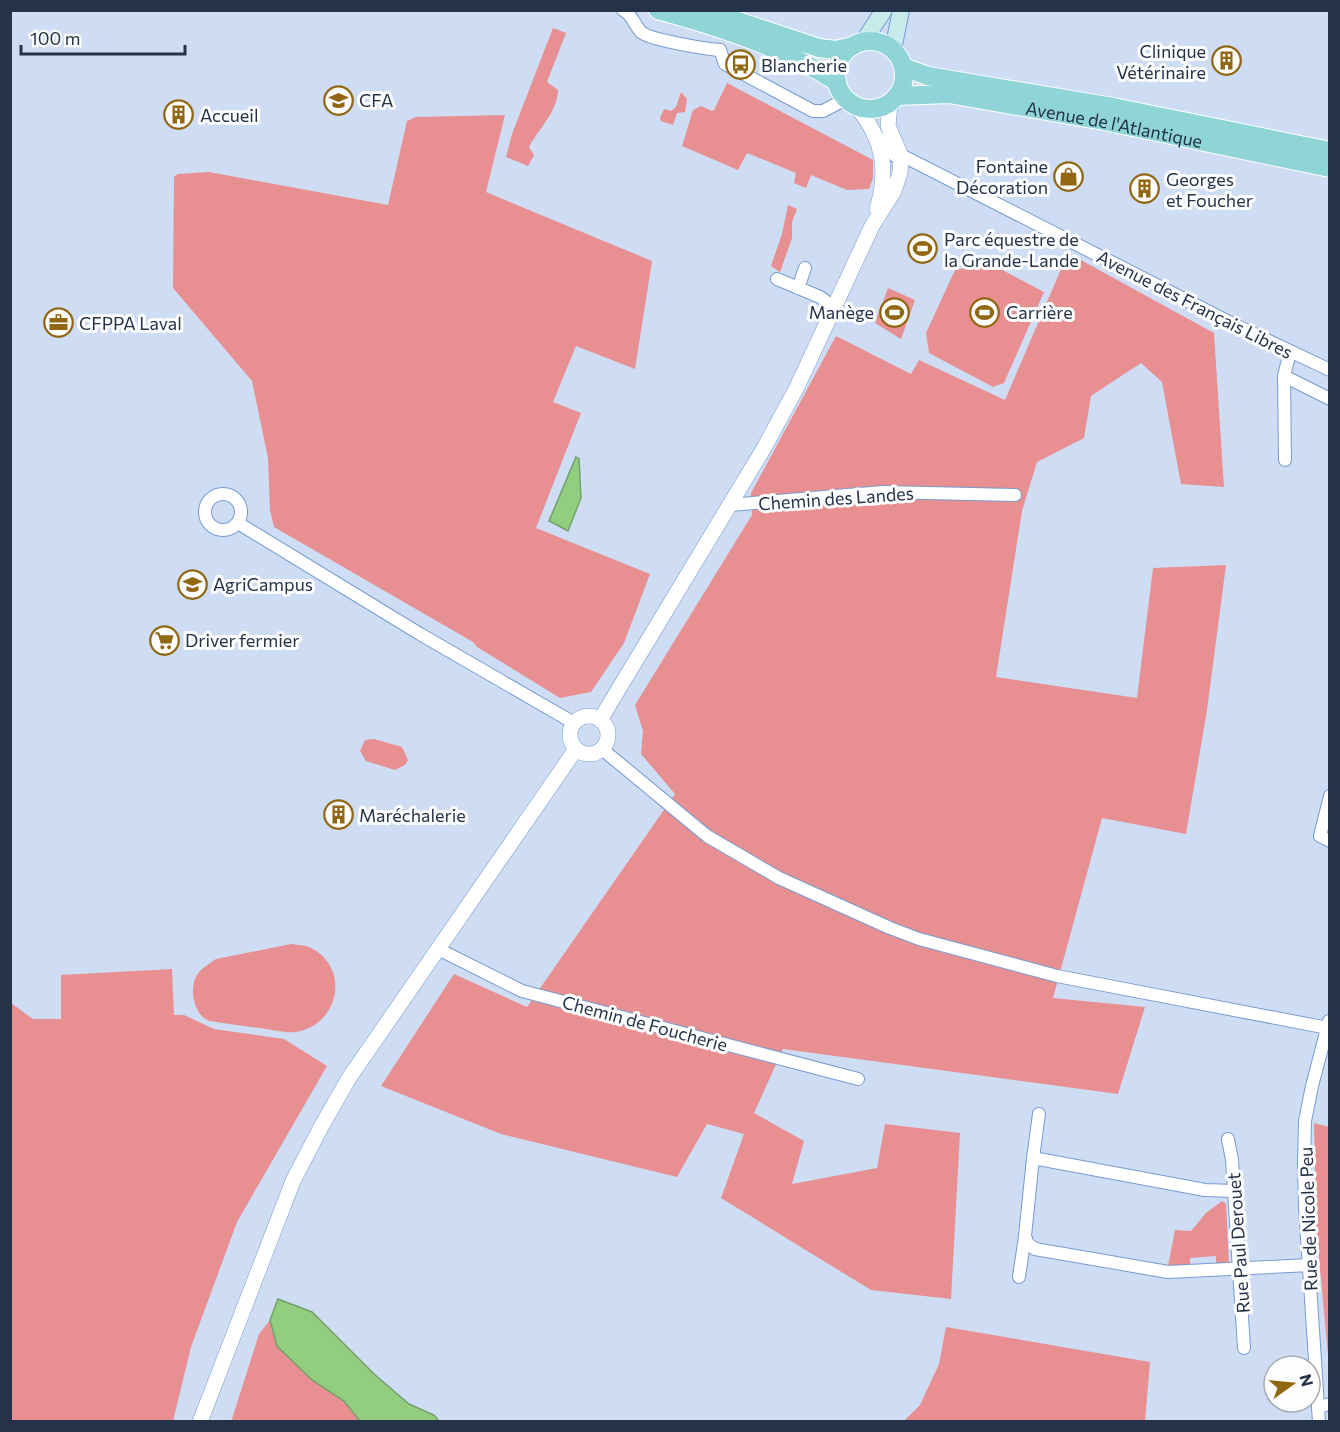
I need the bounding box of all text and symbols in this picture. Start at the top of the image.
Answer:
scale bar [21,18,184,56]
text: 100 m [30,27,80,49]
place label: Clinique Vétérinaire [1116,40,1206,83]
building icon: Clinique Vétérinaire [1211,45,1243,77]
bus stop icon: Blancherie [724,49,756,81]
place label: Blancherie [761,54,847,76]
school or university icon: CFA [322,84,354,116]
place label: CFA [359,89,393,111]
street label: Avenue de l'Atlantique [1024,97,1205,152]
building icon: Accueil [163,99,195,131]
place label: Accueil [200,104,259,126]
place label: Fontaine Décoration [956,155,1048,198]
shop icon: Fontaine Décoration [1053,160,1085,192]
place label: Georges et Foucher [1166,168,1253,211]
building icon: Georges et Foucher [1129,173,1161,205]
place label: Parc équestre de la Grande-Lande [944,228,1079,271]
sports icon: Parc équestre de la Grande-Lande [907,233,939,265]
street label: Avenue des Français Libres [1094,245,1296,363]
sports icon: Manège [879,296,911,328]
sports icon: Carrière [969,296,1001,328]
place label: Manège [809,301,874,323]
place label: Carrière [1006,301,1073,323]
office icon: CFPPA Laval [42,307,74,339]
place label: CFPPA Laval [79,312,182,334]
street label: Chemin des Landes [757,482,915,514]
school or university icon: AgriCampus [176,568,208,600]
place label: AgriCampus [213,573,313,595]
supermarket icon: Driver fermier [148,624,180,656]
place label: Driver fermier [185,629,300,651]
building icon: Maréchalerie [322,799,354,831]
place label: Maréchalerie [359,804,466,826]
street label: Chemin de Foucherie [560,990,730,1056]
street label: Rue de Nicole Peu [1294,1147,1322,1291]
street label: Rue Paul Derouet [1222,1172,1254,1314]
north arrow [1262,1354,1322,1414]
text: N [1296,1372,1318,1388]

